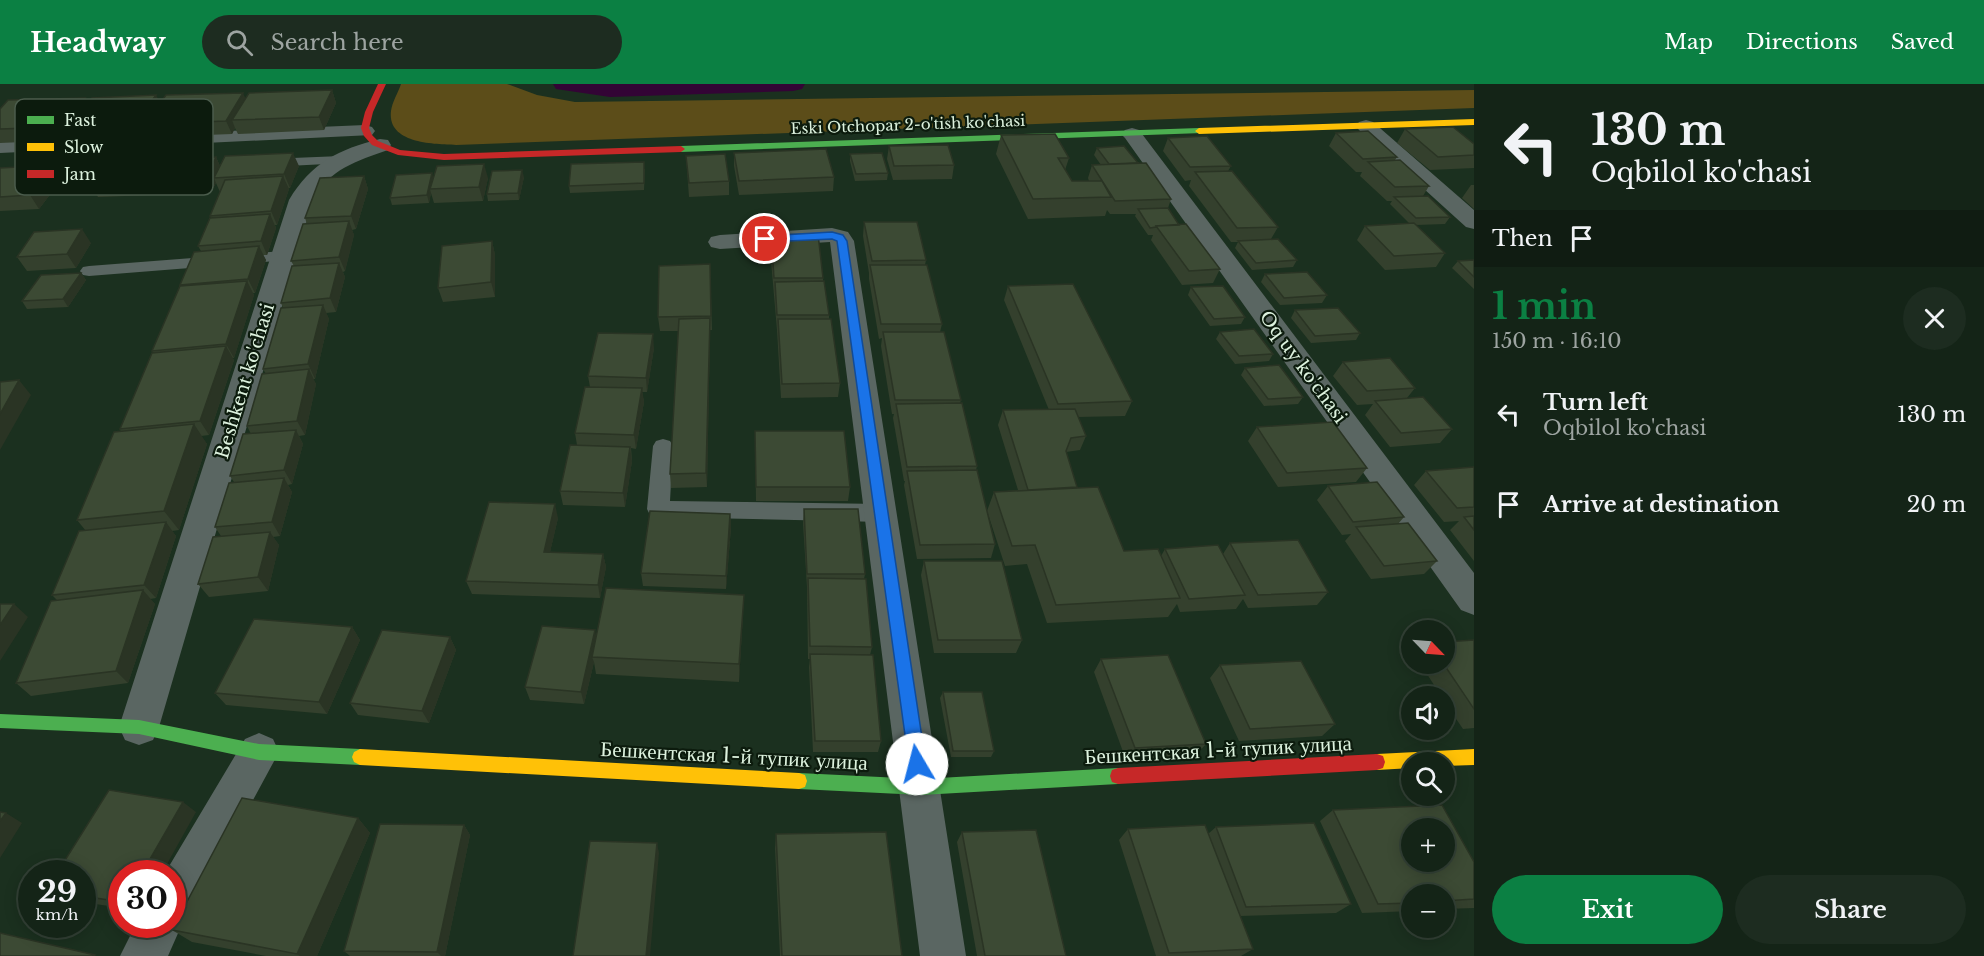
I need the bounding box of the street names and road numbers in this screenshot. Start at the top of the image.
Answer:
street label: Eski Otchopar 2-o'tish ko'chasi [790,111,1026,138]
street label: Beshkent ko'chasi [211,301,279,461]
street label: Oq uy ko'chasi [1255,306,1351,428]
street label: Бешкентская 1-й тупик улица [1084,730,1353,770]
street label: Бешкентская 1-й тупик улица [600,736,869,776]

